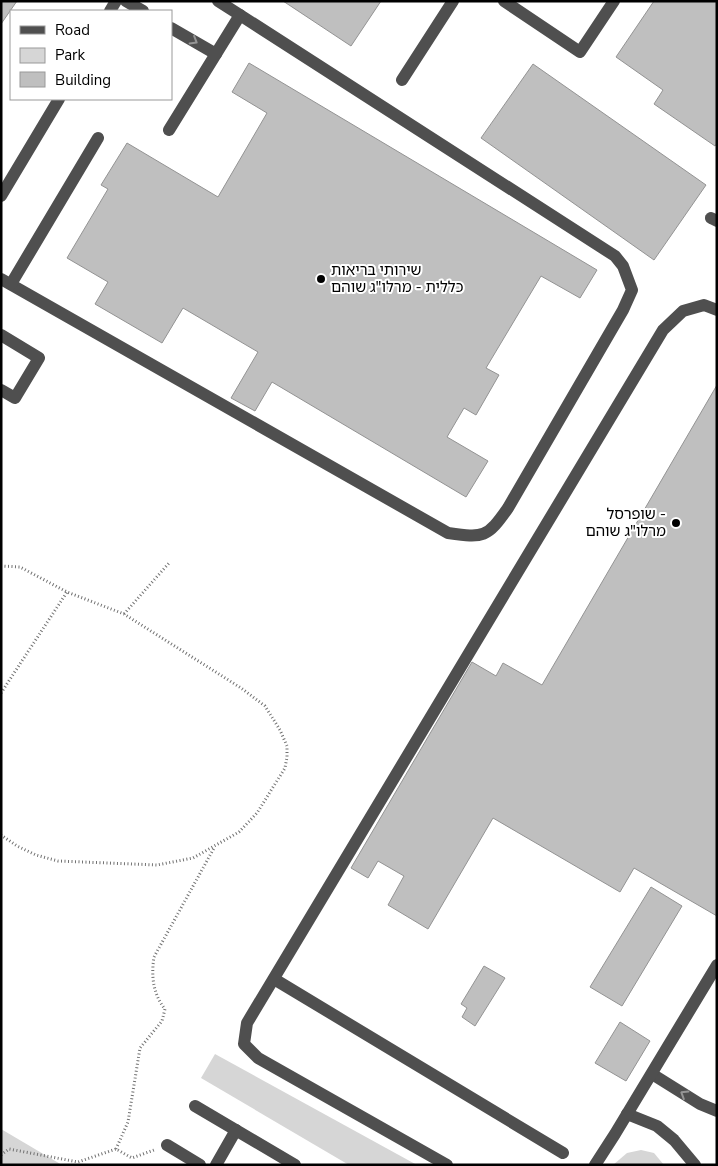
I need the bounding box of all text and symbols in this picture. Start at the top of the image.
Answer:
legend [10,10,172,100]
text: Road [55,20,90,40]
one-way arrow [188,35,197,45]
text: Park [55,45,85,65]
text: Building [55,70,111,90]
place label: שירותי בריאות כללית - מרלו"ג שוהם [331,260,464,297]
marker: שירותי בריאות כללית - מרלו"ג שוהם [315,273,327,285]
place label: שופרסל - מרלו"ג שוהם [585,504,666,541]
marker: שופרסל - מרלו"ג שוהם [670,517,682,529]
one-way arrow [680,1090,689,1100]

